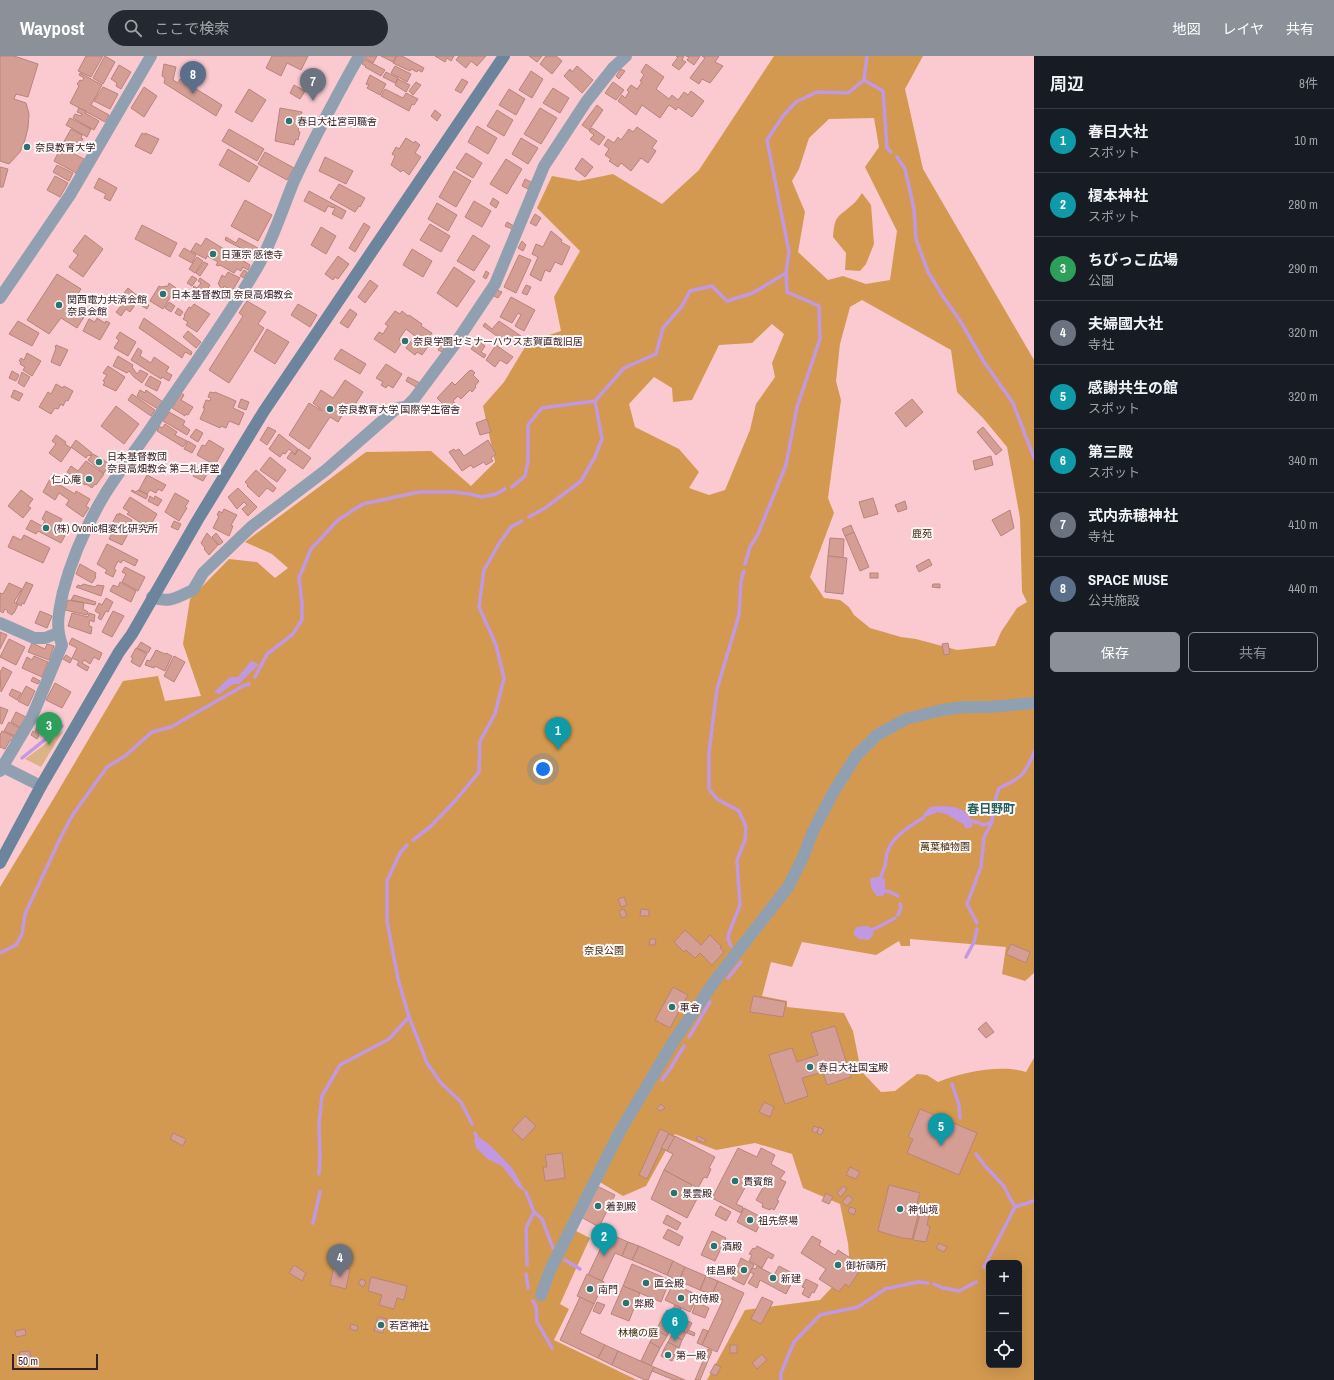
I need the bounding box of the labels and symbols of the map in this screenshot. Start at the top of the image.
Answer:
pin: 8 [180,61,206,94]
pin: 7 [300,68,326,101]
place label: 春日大社宮司職舎 [297,115,377,128]
marker: 春日大社宮司職舎 [284,116,294,126]
place label: 奈良教育大学 [35,141,95,154]
marker: 奈良教育大学 [22,142,32,152]
place label: 日蓮宗 感徳寺 [221,248,283,261]
marker: 日蓮宗 感徳寺 [208,249,218,259]
place label: 日本基督教団 奈良高畑教会 [171,288,293,301]
marker: 日本基督教団 奈良高畑教会 [158,289,168,299]
place label: 関西電力共済会館 奈良会館 [67,293,147,318]
marker: 関西電力共済会館 奈良会館 [54,300,64,310]
place label: 奈良学園セミナーハウス志賀直哉旧居 [413,335,583,348]
marker: 奈良学園セミナーハウス志賀直哉旧居 [400,336,410,346]
place label: 奈良教育大学 国際学生宿舎 [338,403,460,416]
marker: 奈良教育大学 国際学生宿舎 [325,404,335,414]
place label: 日本基督教団 奈良高畑教会 第二礼拝堂 [107,450,219,475]
marker: 日本基督教団 奈良高畑教会 第二礼拝堂 [94,457,104,467]
place label: 仁心庵 [51,473,81,486]
marker: 仁心庵 [84,474,94,484]
place label: (株) Ovonic相変化研究所 [54,522,158,535]
marker: (株) Ovonic相変化研究所 [41,523,51,533]
park label: 鹿苑 [912,527,932,540]
pin: 3 [36,712,62,745]
pin: 1 [545,717,571,750]
your location [533,759,553,779]
district label: 春日野町 [967,801,1015,817]
park label: 萬葉植物園 [920,840,970,853]
park label: 奈良公園 [584,944,624,957]
place label: 車舎 [680,1001,700,1014]
marker: 車舎 [667,1002,677,1012]
place label: 春日大社国宝殿 [818,1061,888,1074]
marker: 春日大社国宝殿 [805,1062,815,1072]
pin: 5 [928,1113,954,1146]
place label: 貴賓館 [743,1175,773,1188]
marker: 貴賓館 [730,1176,740,1186]
place label: 景雲殿 [682,1187,712,1200]
marker: 景雲殿 [669,1188,679,1198]
place label: 着到殿 [606,1200,636,1213]
marker: 着到殿 [593,1201,603,1211]
place label: 神仙境 [908,1203,938,1216]
marker: 神仙境 [895,1204,905,1214]
place label: 祖先祭場 [758,1214,798,1227]
marker: 祖先祭場 [745,1215,755,1225]
pin: 2 [591,1223,617,1256]
place label: 酒殿 [722,1240,742,1253]
marker: 酒殿 [709,1241,719,1251]
pin: 4 [327,1244,353,1277]
place label: 御祈禱所 [846,1259,886,1272]
marker: 御祈禱所 [833,1260,843,1270]
place label: 桂昌殿 [706,1264,736,1277]
marker: 桂昌殿 [739,1265,749,1275]
place label: 新建 [781,1272,801,1285]
marker: 新建 [768,1273,778,1283]
place label: 直会殿 [654,1277,684,1290]
marker: 直会殿 [641,1278,651,1288]
place label: 南門 [598,1283,618,1296]
marker: 南門 [585,1284,595,1294]
place label: 内侍殿 [689,1292,719,1305]
marker: 内侍殿 [676,1293,686,1303]
place label: 弊殿 [634,1297,654,1310]
marker: 弊殿 [621,1298,631,1308]
pin: 6 [662,1308,688,1341]
place label: 若宮神社 [389,1319,429,1332]
marker: 若宮神社 [376,1320,386,1330]
park label: 林檎の庭 [618,1326,658,1339]
place label: 第一殿 [676,1349,706,1362]
marker: 第一殿 [663,1350,673,1360]
scale bar [12,1352,98,1371]

